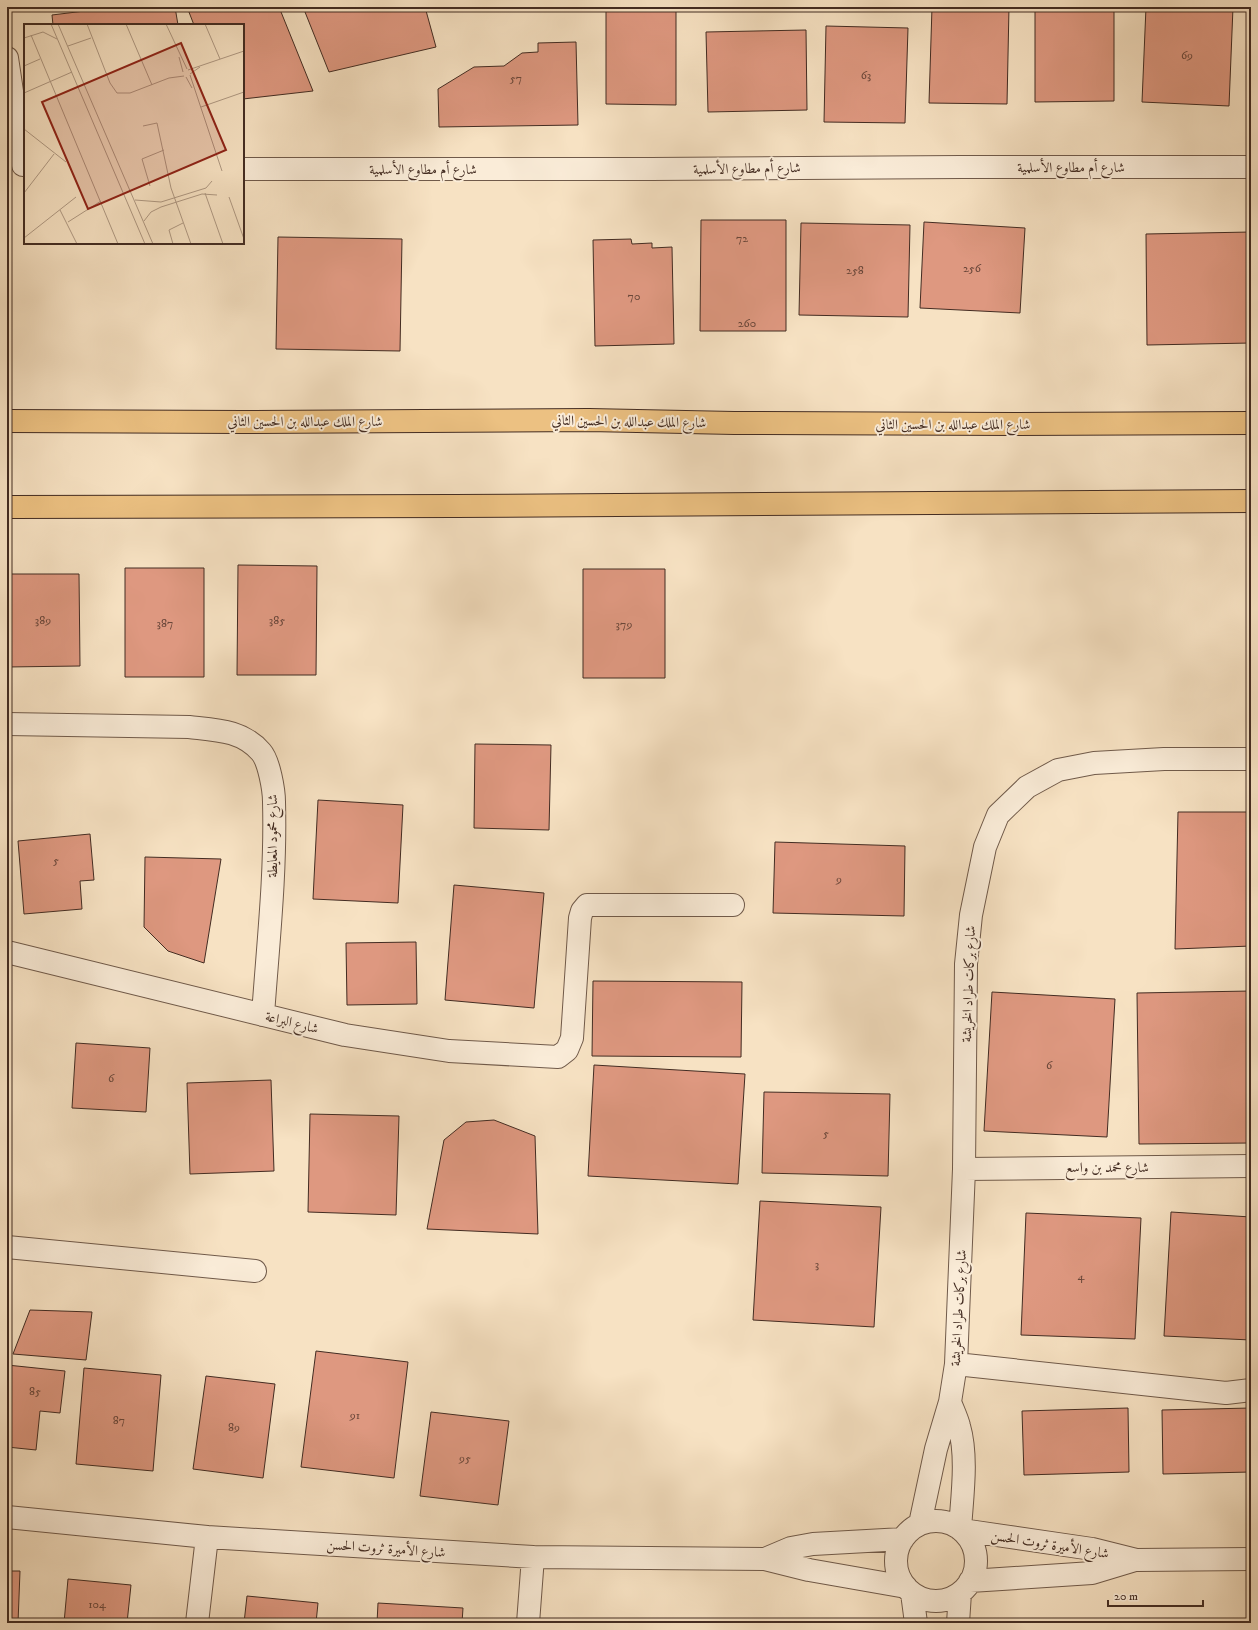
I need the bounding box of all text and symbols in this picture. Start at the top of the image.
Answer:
inset map [24,24,244,244]
house number: 69 [1181,48,1193,63]
house number: 63 [861,68,871,83]
house number: 57 [510,71,522,86]
street label: شارع أم مطاوع الأسلمية [693,157,801,182]
street label: شارع أم مطاوع الأسلمية [1017,157,1125,180]
street label: شارع أم مطاوع الأسلمية [369,159,477,182]
house number: 72 [736,231,748,246]
house number: 256 [963,261,982,276]
house number: 258 [846,263,864,278]
house number: 70 [628,289,640,304]
house number: 260 [738,316,756,331]
street label: شارع الملك عبدالله بن الحسين الثاني [551,412,707,434]
street label: شارع الملك عبدالله بن الحسين الثاني [228,413,382,433]
street label: شارع الملك عبدالله بن الحسين الثاني [876,416,1030,436]
house number: 389 [35,613,51,628]
house number: 385 [269,613,285,628]
house number: 387 [157,616,173,631]
house number: 379 [616,617,632,632]
street label: شارع محمود المعايطة [264,794,284,878]
house number: 5 [53,853,59,868]
house number: 9 [835,872,842,887]
street label: شارع بركات طراد الخريشة [958,925,982,1043]
street label: شارع البراعة [263,1008,320,1040]
house number: 6 [1046,1058,1053,1073]
house number: 6 [108,1071,115,1086]
house number: 5 [823,1126,829,1141]
street label: شارع محمد بن واسع [1065,1159,1149,1181]
street label: شارع بركات طراد الخريشة [947,1249,973,1367]
house number: 3 [815,1257,819,1272]
house number: 4 [1078,1269,1086,1284]
house number: 85 [29,1384,41,1399]
house number: 91 [349,1408,360,1423]
house number: 87 [113,1413,125,1428]
house number: 89 [228,1420,240,1435]
house number: 95 [458,1451,471,1466]
street label: شارع الأميرة ثروت الحسن [989,1525,1110,1565]
street label: شارع الأميرة ثروت الحسن [326,1534,446,1564]
scale bar [1108,1582,1203,1608]
text: 20 m [1114,1589,1138,1604]
house number: 104 [88,1597,107,1612]

